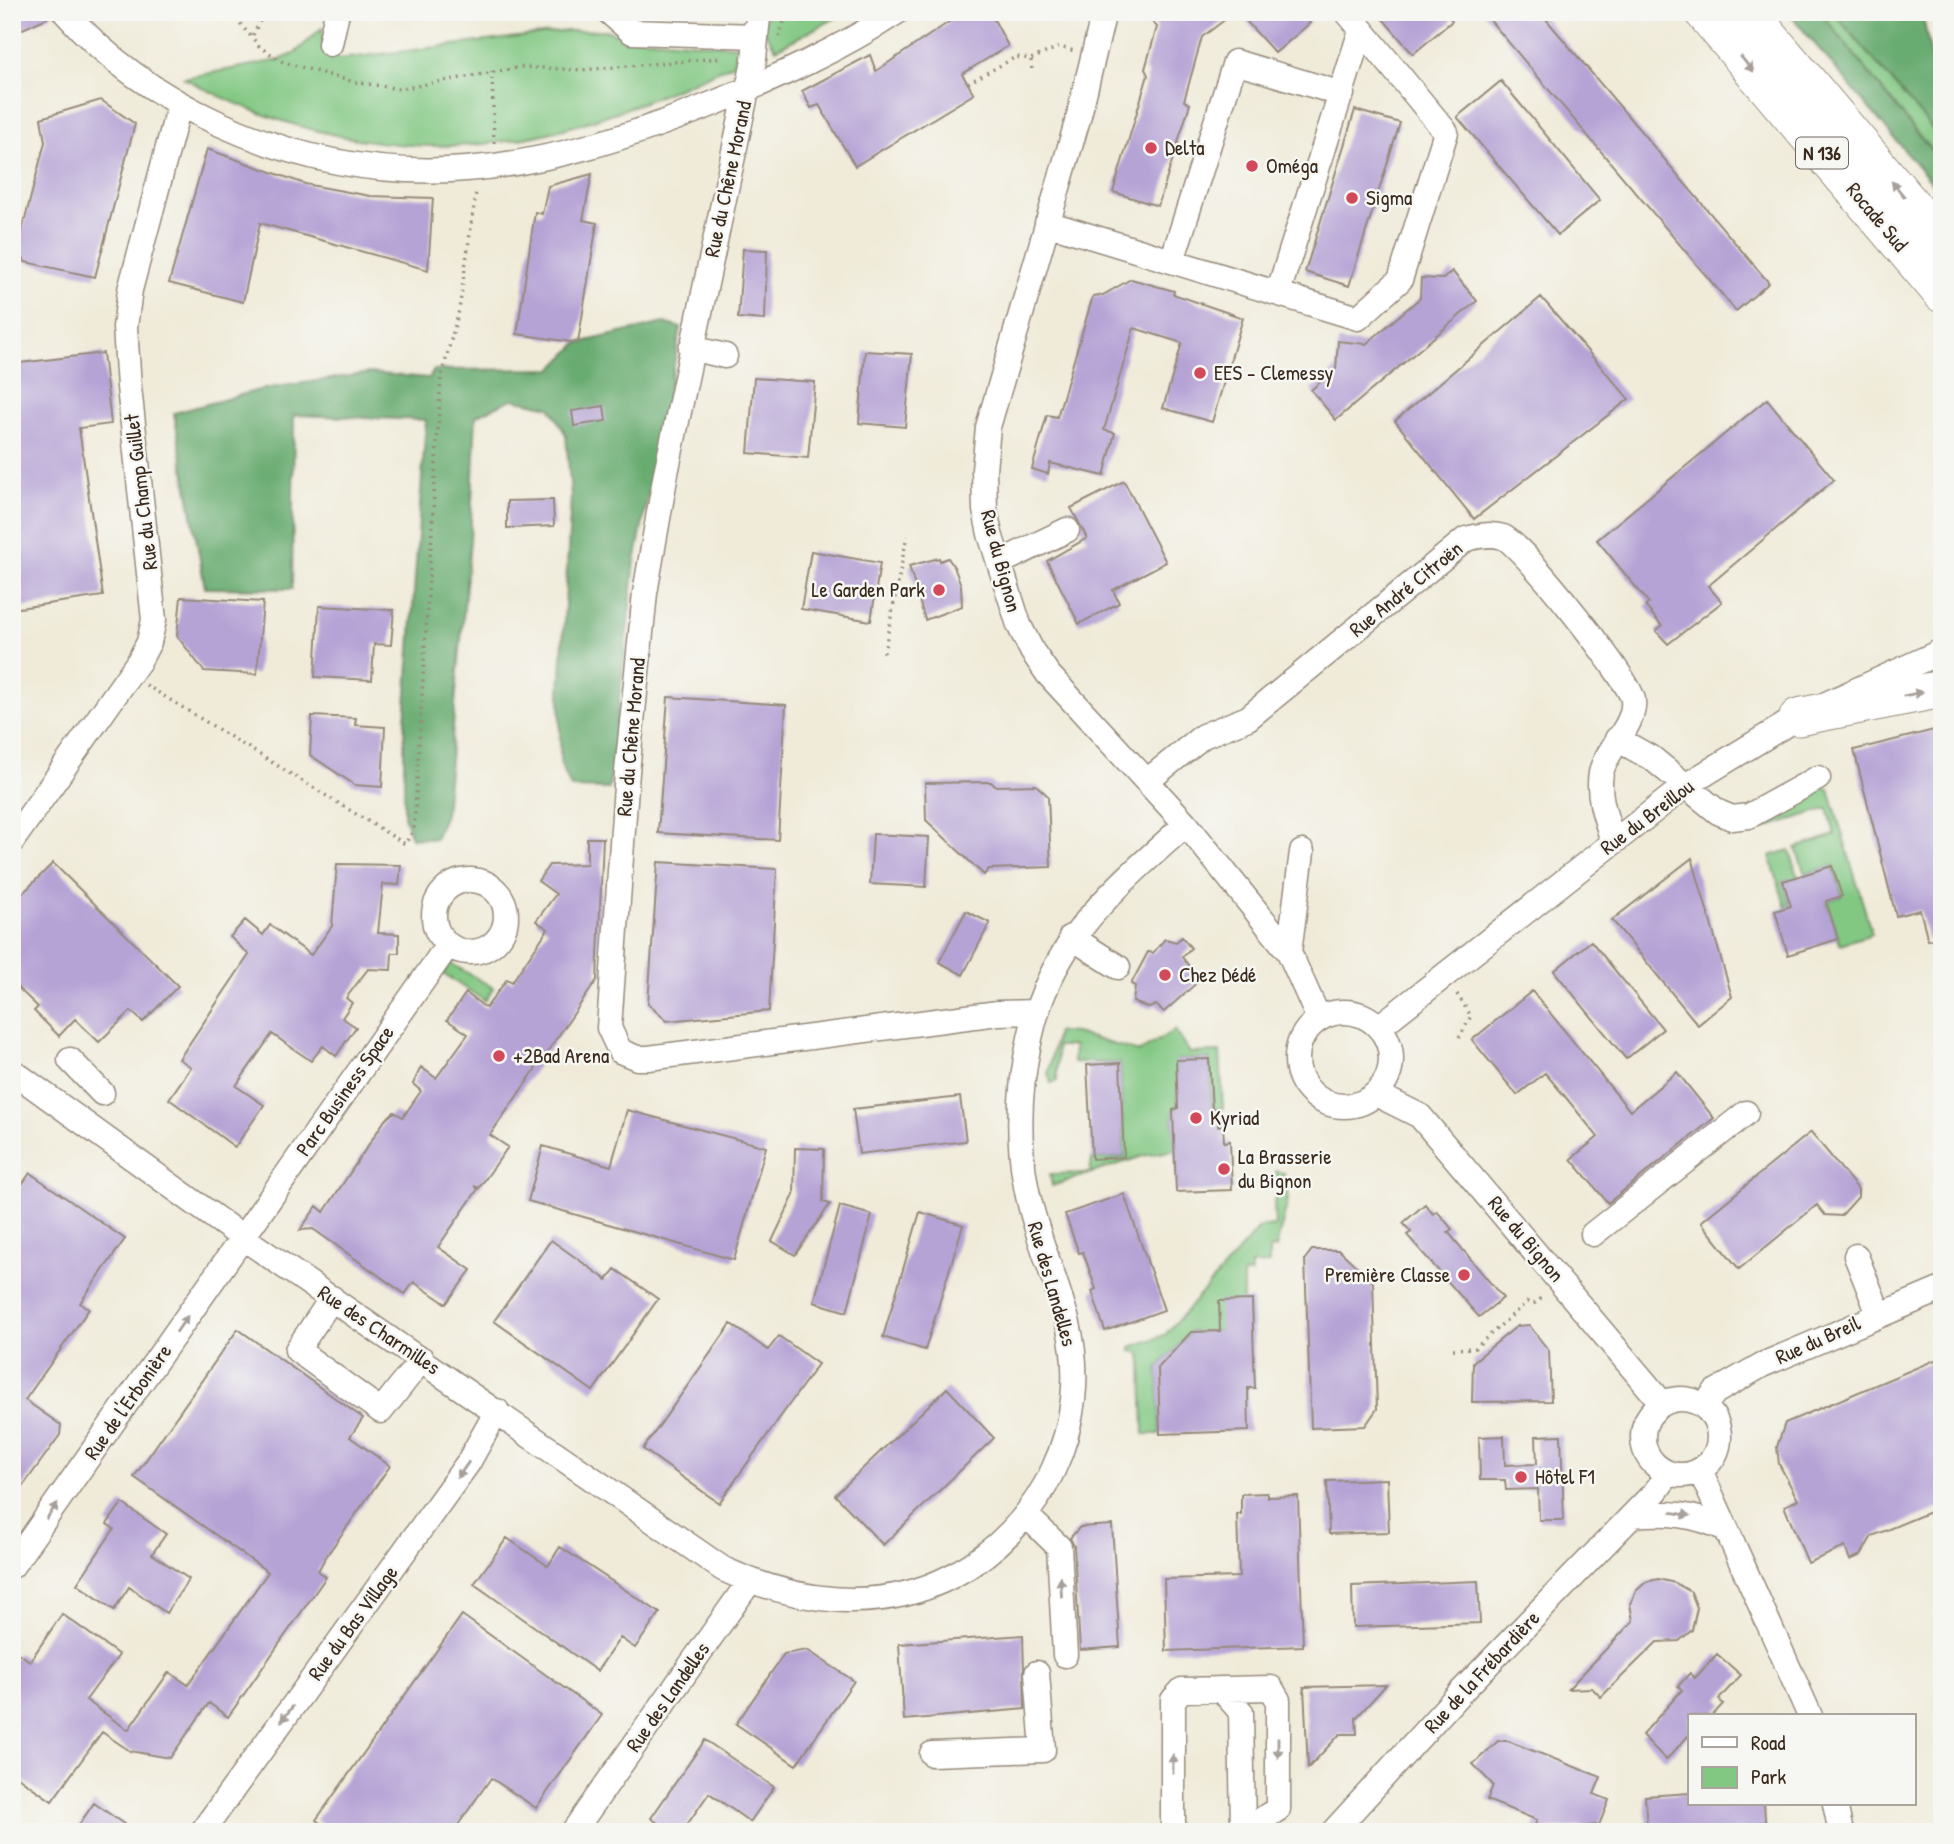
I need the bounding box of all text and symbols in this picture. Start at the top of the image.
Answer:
one-way arrow [1739,56,1754,73]
street label: Rue du Chêne Morand [697,98,758,260]
place label: Delta [1165,133,1204,162]
road number: N 136 [1796,138,1848,168]
marker: Delta [1143,140,1159,156]
place label: Oméga [1266,151,1318,180]
marker: Oméga [1244,158,1260,174]
street label: Rocade Sud [1840,176,1915,257]
one-way arrow [1891,180,1906,197]
place label: Sigma [1366,183,1412,212]
marker: Sigma [1344,190,1360,206]
place label: EES - Clemessy [1214,358,1334,387]
marker: EES - Clemessy [1192,365,1208,381]
street label: Rue du Champ Guillet [116,412,164,572]
street label: Rue du Bignon [974,507,1029,615]
street label: Rue André Citroën [1343,534,1469,643]
place label: Le Garden Park [812,575,925,604]
marker: Le Garden Park [931,582,947,598]
street label: Rue du Chêne Morand [609,657,652,817]
one-way arrow [1902,689,1924,700]
street label: Rue du Breillou [1594,771,1700,861]
place label: Chez Dédé [1179,960,1256,989]
marker: Chez Dédé [1157,967,1173,983]
street label: Parc Business Space [289,1020,400,1162]
place label: +2Bad Arena [513,1041,609,1070]
marker: +2Bad Arena [491,1048,507,1064]
place label: Kyriad [1210,1103,1259,1132]
marker: Kyriad [1188,1110,1204,1126]
place label: La Brasserie du Bignon [1238,1142,1332,1195]
marker: La Brasserie du Bignon [1216,1161,1232,1177]
street label: Rue du Bignon [1482,1189,1571,1288]
street label: Rue des Landelles [1021,1218,1084,1349]
place label: Première Classe [1325,1260,1450,1289]
marker: Première Classe [1456,1267,1472,1283]
street label: Rue des Charmilles [312,1278,446,1381]
street label: Rue du Breil [1771,1308,1865,1371]
one-way arrow [175,1315,189,1333]
street label: Rue de l'Erbonière [77,1338,178,1465]
one-way arrow [456,1461,470,1479]
place label: Hôtel F1 [1535,1462,1595,1491]
marker: Hôtel F1 [1513,1469,1529,1485]
one-way arrow [44,1502,58,1520]
one-way arrow [1670,1509,1692,1520]
street label: Rue du Bas Village [301,1559,404,1686]
one-way arrow [1055,1576,1066,1598]
street label: Rue de la Frébardière [1417,1604,1546,1739]
street label: Rue des Landelles [619,1636,716,1758]
one-way arrow [280,1705,294,1723]
legend [1688,1714,1916,1806]
text: Road [1751,1728,1785,1757]
one-way arrow [1272,1737,1284,1759]
one-way arrow [1167,1752,1179,1774]
text: Park [1751,1762,1786,1791]

